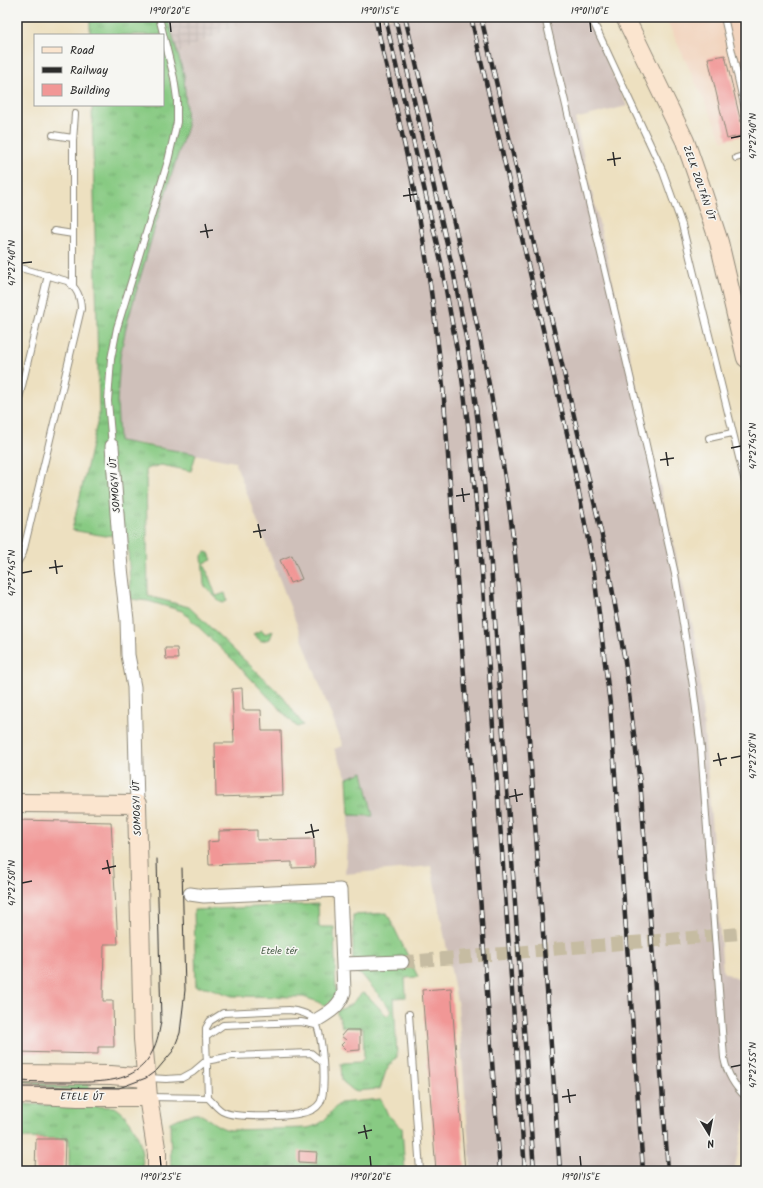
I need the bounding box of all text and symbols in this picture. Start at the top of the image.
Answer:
text: 19°01'20"E [150,3,192,19]
text: 19°01'15"E [361,3,400,19]
text: 19°01'10"E [571,3,610,19]
legend [34,34,164,106]
text: Road [70,41,95,60]
text: Railway [70,61,108,80]
text: Building [70,81,110,100]
text: 47°27'40"N [745,113,761,159]
street label: ZELK ZOLTÁN ÚT [679,143,720,224]
text: 47°27'40"N [4,240,20,286]
text: 47°27'45"N [745,423,761,469]
street label: SOMOGYI ÚT [105,455,125,513]
text: 47°27'45"N [4,550,20,596]
text: 47°27'50"N [745,733,761,779]
street label: SOMOGYI ÚT [128,778,146,836]
text: 47°27'50"N [4,860,20,906]
park label: Etele tér [261,943,298,959]
text: 47°27'55"N [745,1042,761,1088]
street label: ETELE ÚT [60,1089,106,1105]
north arrow [689,1114,729,1154]
text: N [706,1133,716,1152]
text: 19°01'25"E [140,1169,183,1185]
text: 19°01'20"E [351,1169,393,1185]
text: 19°01'15"E [562,1169,601,1185]

